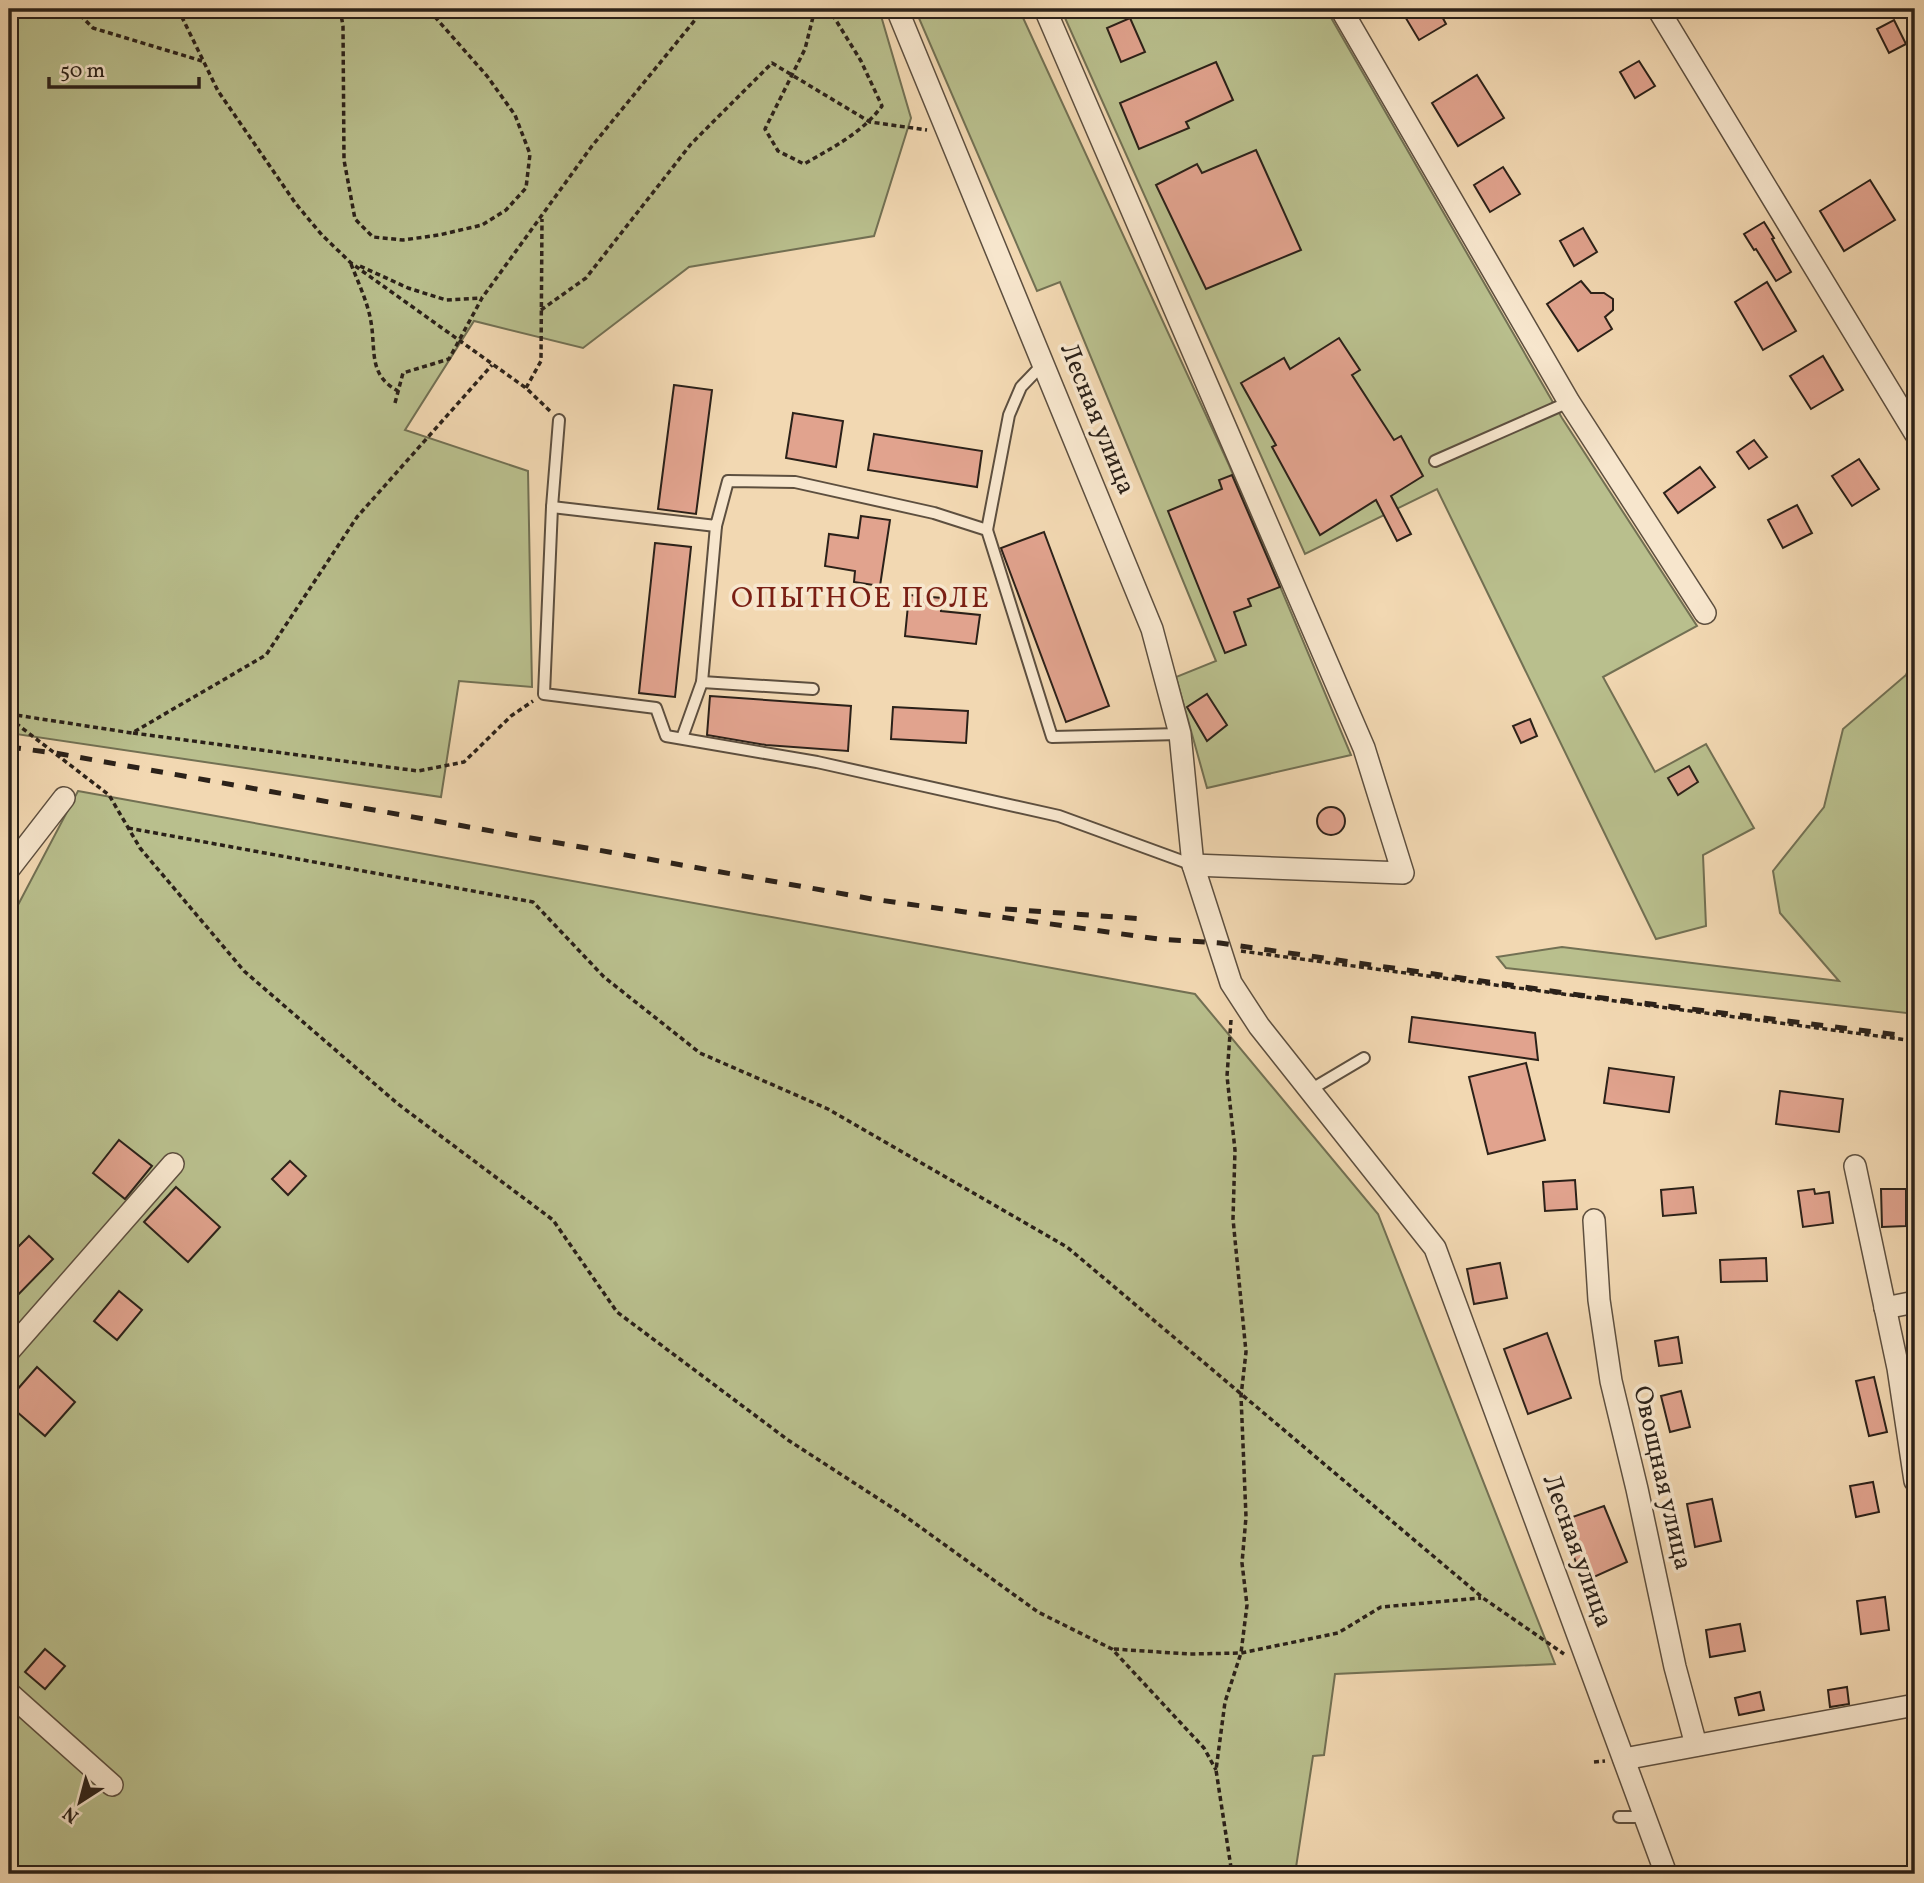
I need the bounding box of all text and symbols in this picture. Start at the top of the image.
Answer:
scale bar [49,46,200,90]
text: 50 m [60,57,105,86]
street label: Лесная улица [1050,338,1144,500]
district label: ОПЫТНОЕ ПОЛЕ [731,578,991,620]
street label: Овощная улица [1623,1382,1701,1574]
street label: Лесная улица [1533,1469,1621,1633]
north arrow [46,1768,116,1838]
text: N [58,1799,84,1829]

